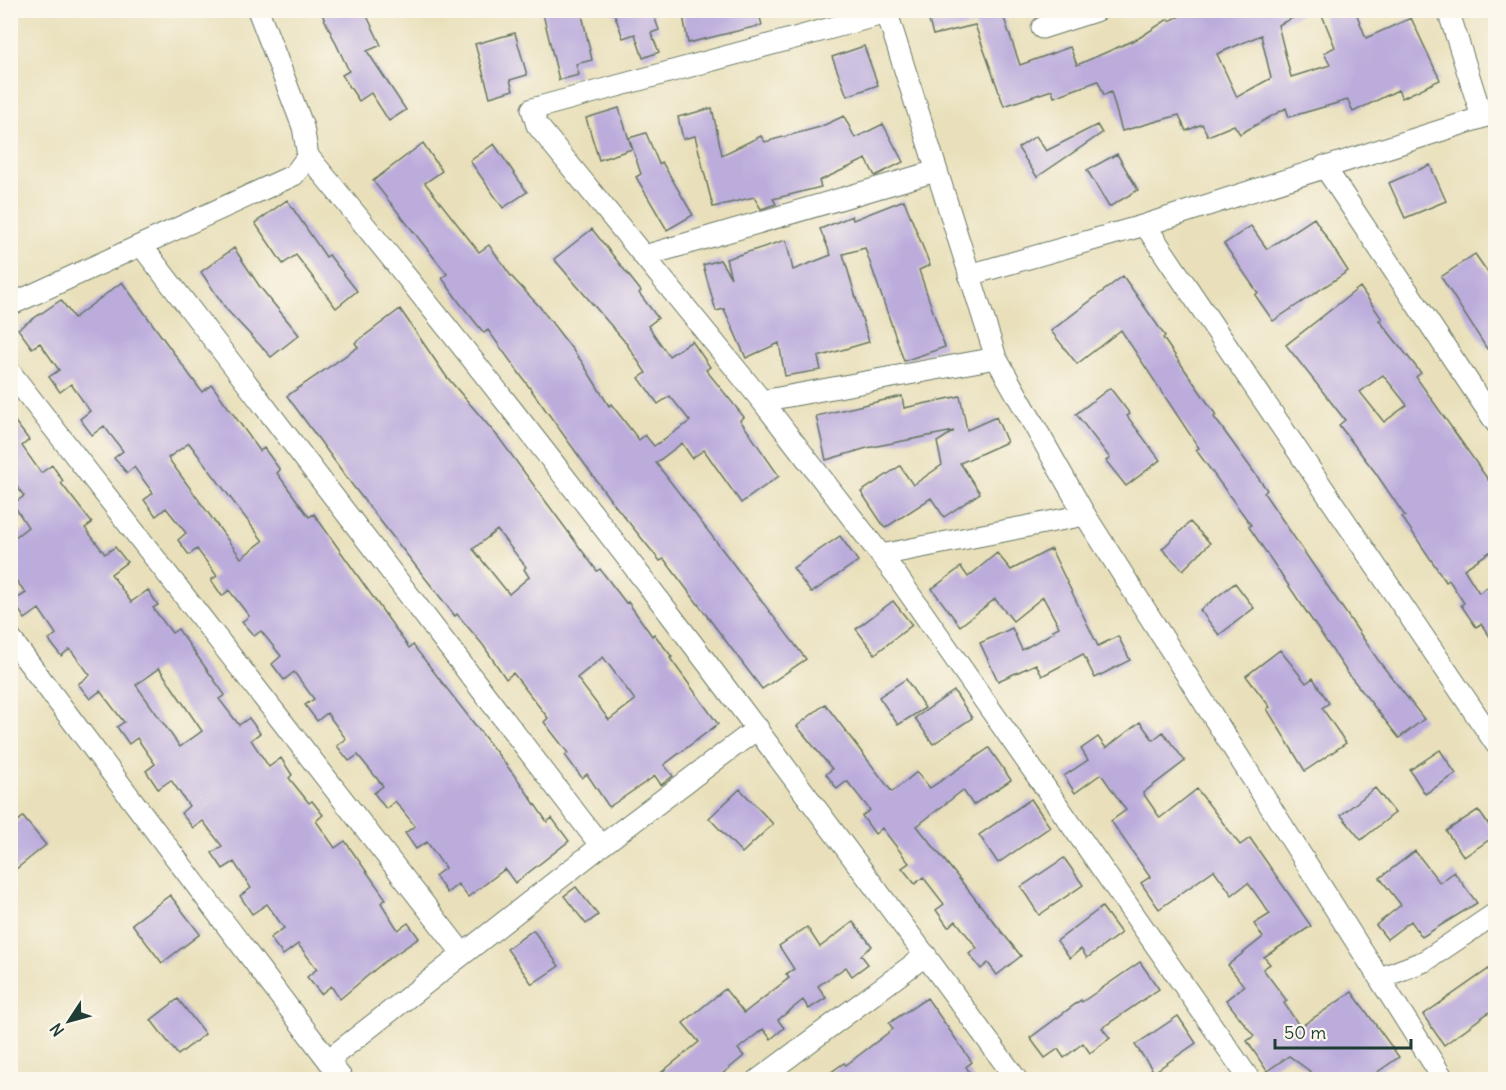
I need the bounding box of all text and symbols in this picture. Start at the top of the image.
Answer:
north arrow [39,991,99,1051]
scale bar [1275,1012,1412,1050]
text: N [46,1019,68,1040]
text: 50 m [1284,1021,1326,1044]

